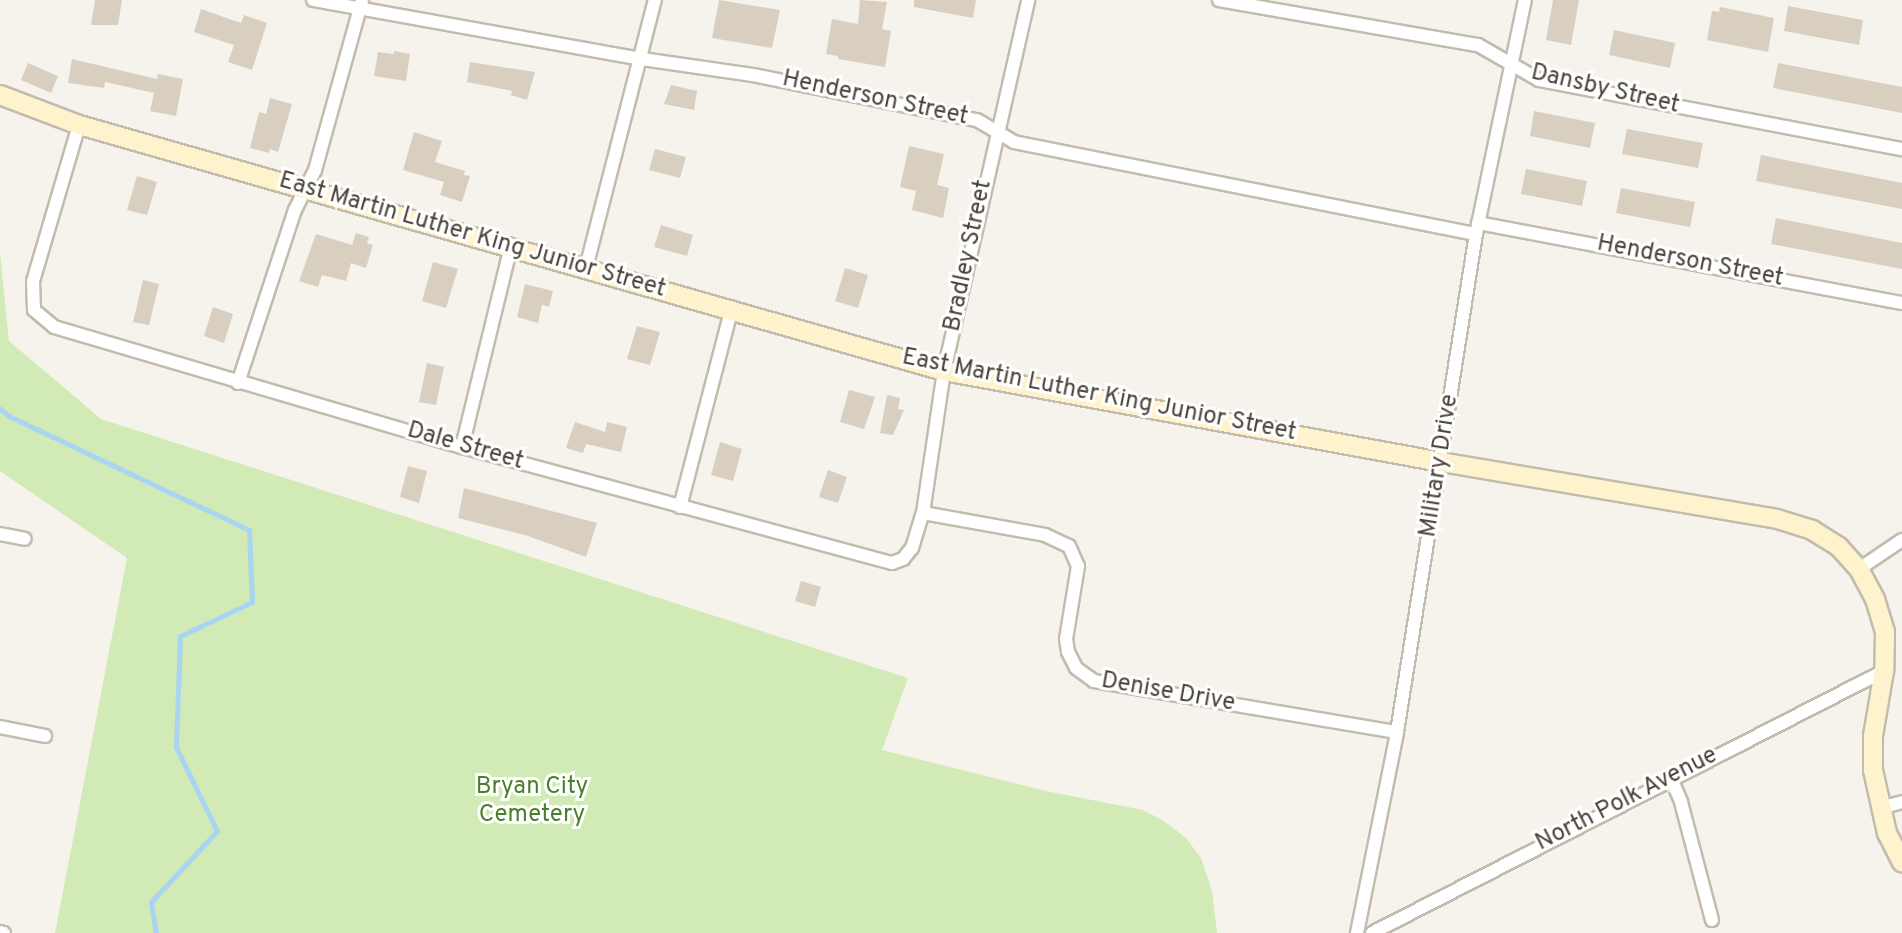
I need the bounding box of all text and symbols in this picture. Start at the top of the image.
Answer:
street label: Dansby Street [1528,59,1682,121]
street label: Henderson Street [780,65,970,133]
street label: East Martin Luther King Junior Street [275,167,669,305]
street label: Bradley Street [939,178,999,334]
street label: Henderson Street [1594,230,1786,294]
street label: East Martin Luther King Junior Street [900,344,1298,448]
street label: Military Drive [1414,392,1466,540]
street label: Dale Street [404,417,526,477]
street label: Denise Drive [1099,667,1237,719]
street label: North Polk Avenue [1531,741,1723,859]
park label: Bryan City Cemetery [476,774,588,830]

